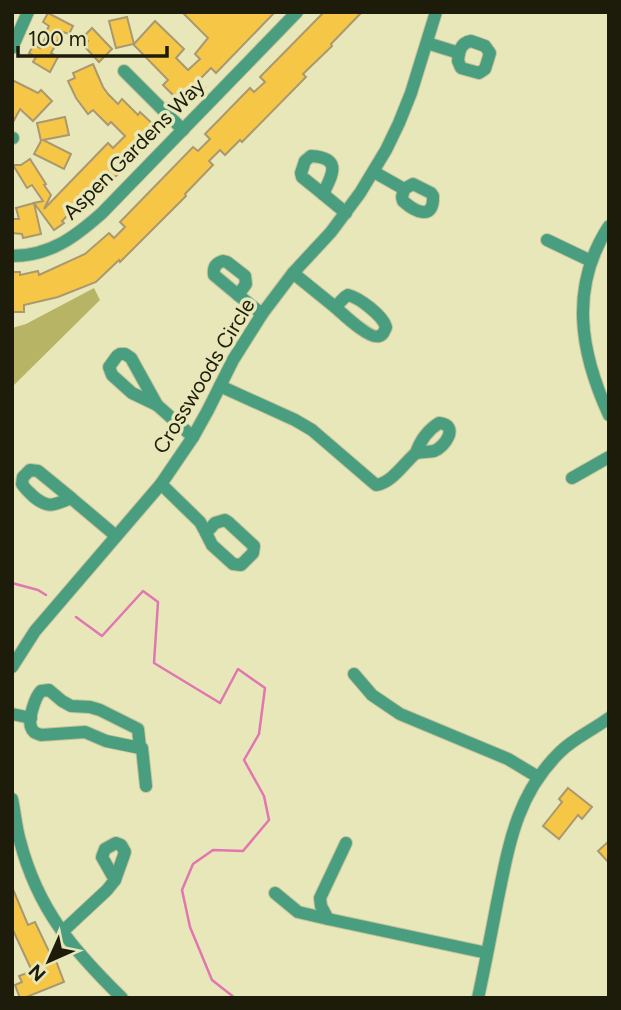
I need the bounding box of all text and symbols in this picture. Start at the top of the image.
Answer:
scale bar [18,14,166,58]
text: 100 m [28,26,87,51]
street label: Aspen Gardens Way [58,73,210,225]
street label: Crosswoods Circle [147,294,260,458]
north arrow [14,926,84,996]
text: N [24,959,51,986]

